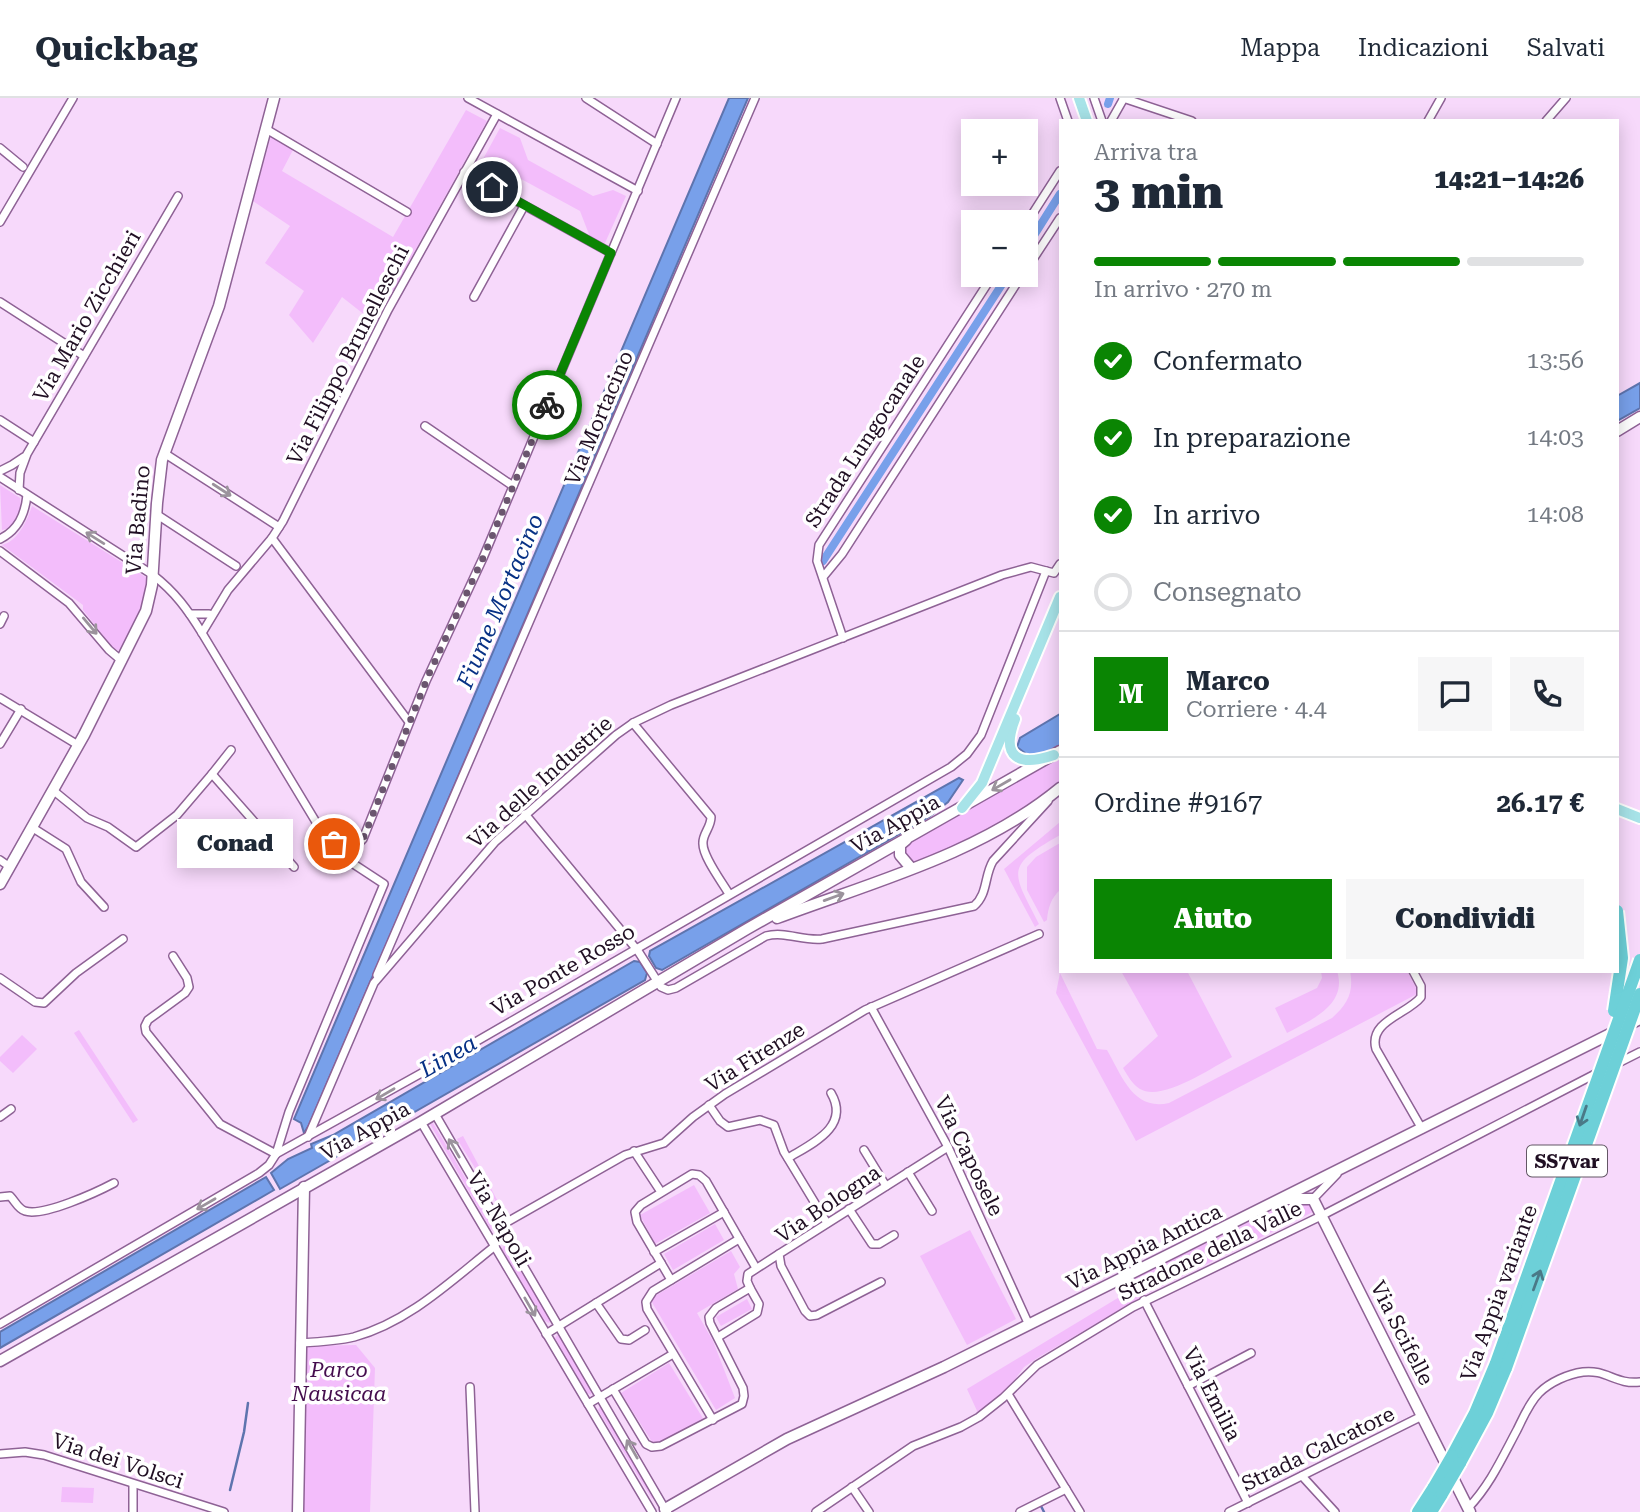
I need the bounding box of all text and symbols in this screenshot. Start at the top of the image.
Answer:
text: Quickbag [35,29,198,68]
text: Mappa [1240,34,1320,62]
text: Indicazioni [1358,34,1489,62]
text: Salvati [1527,34,1605,62]
map controls [961,119,1038,287]
button: + [961,119,1038,196]
text: Arriva tra [1094,139,1198,166]
pin [462,157,522,217]
text: 14:21–14:26 [1434,164,1584,194]
text: 3 min [1094,165,1223,219]
icon: home [473,168,511,206]
button: − [961,210,1038,287]
street label: Via Mario Zicchieri [28,226,146,406]
street label: Via Filippo Brunelleschi [282,241,414,469]
text: In arrivo · 270 m [1094,276,1272,303]
icon: check [1094,342,1132,380]
text: Confermato [1153,346,1302,376]
street label: Via Mortacino [560,347,638,489]
text: 13:56 [1527,347,1584,374]
street label: Strada Lungocanale [800,350,930,532]
courier [512,370,582,440]
icon: bike [528,386,566,424]
icon: check [1094,419,1132,457]
text: In preparazione [1153,423,1351,453]
text: 14:03 [1527,424,1584,451]
street label: Via Badino [121,464,155,576]
one-way arrow [211,483,231,497]
icon: check [1094,496,1132,534]
text: In arrivo [1153,500,1260,530]
text: 14:08 [1527,501,1584,528]
water label: Fiume Mortacino [451,510,549,693]
one-way arrow [86,531,105,546]
text: Consegnato [1153,577,1302,607]
one-way arrow [82,617,98,635]
button: chat [1418,657,1492,731]
button: phone [1510,657,1584,731]
text: Marco [1186,666,1270,696]
text: M [1118,679,1144,709]
text: Corriere · 4.4 [1186,696,1327,723]
street label: Via delle Industrie [463,711,617,853]
one-way arrow [992,779,1012,793]
text: Ordine #9167 [1094,788,1262,818]
text: 26.17 € [1496,788,1584,818]
street label: Via Appia [846,789,944,858]
pin [304,814,364,874]
callout: Conad [176,820,292,868]
icon: bag [315,825,353,863]
text: Conad [197,830,273,857]
button: Aiuto [1094,879,1332,959]
button: Condividi [1346,879,1584,959]
one-way arrow [822,890,844,902]
street label: Via Ponte Rosso [487,919,639,1021]
street label: Via Firenze [701,1017,809,1097]
water label: Linea [414,1029,482,1084]
one-way arrow [375,1088,396,1101]
street label: Via Caposele [930,1092,1008,1220]
street label: Via Appia [316,1096,414,1165]
one-way arrow [1576,1104,1588,1126]
one-way arrow [447,1138,461,1158]
road number: SS7var [1527,1146,1607,1176]
street label: Via Bologna [771,1160,885,1248]
street label: Via Napoli [462,1167,536,1271]
street label: Stradone della Valle [1114,1196,1306,1306]
one-way arrow [197,1198,217,1212]
street label: Via Appia Antica [1063,1199,1226,1295]
street label: Via Appia variante [1456,1201,1542,1385]
one-way arrow [1532,1270,1545,1292]
street label: Via Scifelle [1365,1277,1439,1389]
one-way arrow [524,1297,538,1317]
street label: Via Emilia [1178,1343,1246,1445]
park label: Parco Nausicaa [291,1358,386,1406]
street label: Strada Calcatore [1238,1402,1398,1496]
street label: Via dei Volsci [49,1429,187,1494]
one-way arrow [625,1440,639,1460]

